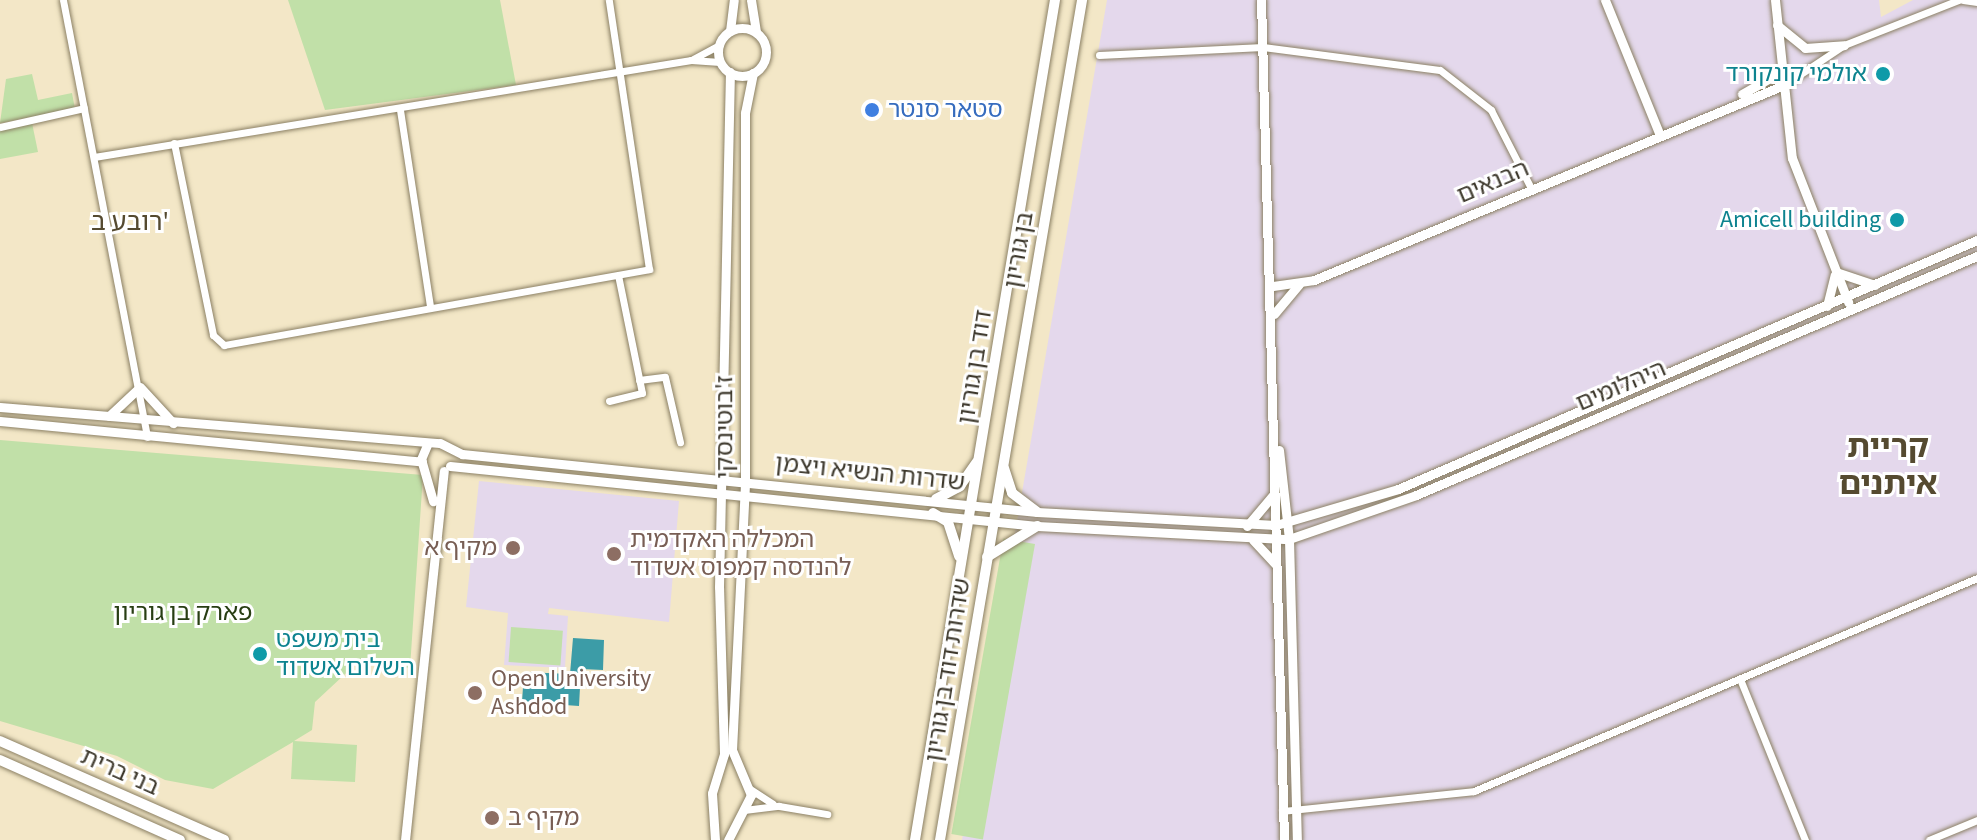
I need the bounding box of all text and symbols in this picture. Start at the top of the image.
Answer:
place label: אולמי קונקורד [1725,60,1867,88]
marker: אולמי קונקורד [1874,65,1892,83]
place label: סטאר סנטר [888,96,1003,124]
marker: סטאר סנטר [863,101,881,119]
street label: הבנאים [1453,154,1533,210]
district label: רובע ב' [91,206,169,238]
place label: Amicell building [1720,206,1881,234]
street label: בן גוריון [998,210,1040,290]
marker: Amicell building [1888,211,1906,229]
street label: דוד בן גוריון [952,308,998,426]
street label: היהלומים [1572,354,1670,418]
street label: ז'בוטינסקי [711,375,739,479]
district label: קריית איתנים [1839,429,1937,504]
street label: שדרות הנשיא ויצמן [774,449,966,497]
place label: המכללה האקדמית להנדסה קמפוס אשדוד [630,526,852,582]
place label: מקיף א [424,534,497,562]
marker: מקיף א [504,539,522,557]
marker: המכללה האקדמית להנדסה קמפוס אשדוד [605,545,623,563]
street label: שדרות דוד בן גוריון [919,576,977,764]
park label: פארק בן גוריון [113,599,253,627]
place label: בית משפט השלום אשדוד [276,626,415,682]
marker: בית משפט השלום אשדוד [251,645,269,663]
place label: Open University Ashdod [491,665,651,721]
marker: Open University Ashdod [466,684,484,702]
street label: בני ברית [76,742,164,802]
place label: מקיף ב [508,804,579,832]
marker: מקיף ב [483,809,501,827]

